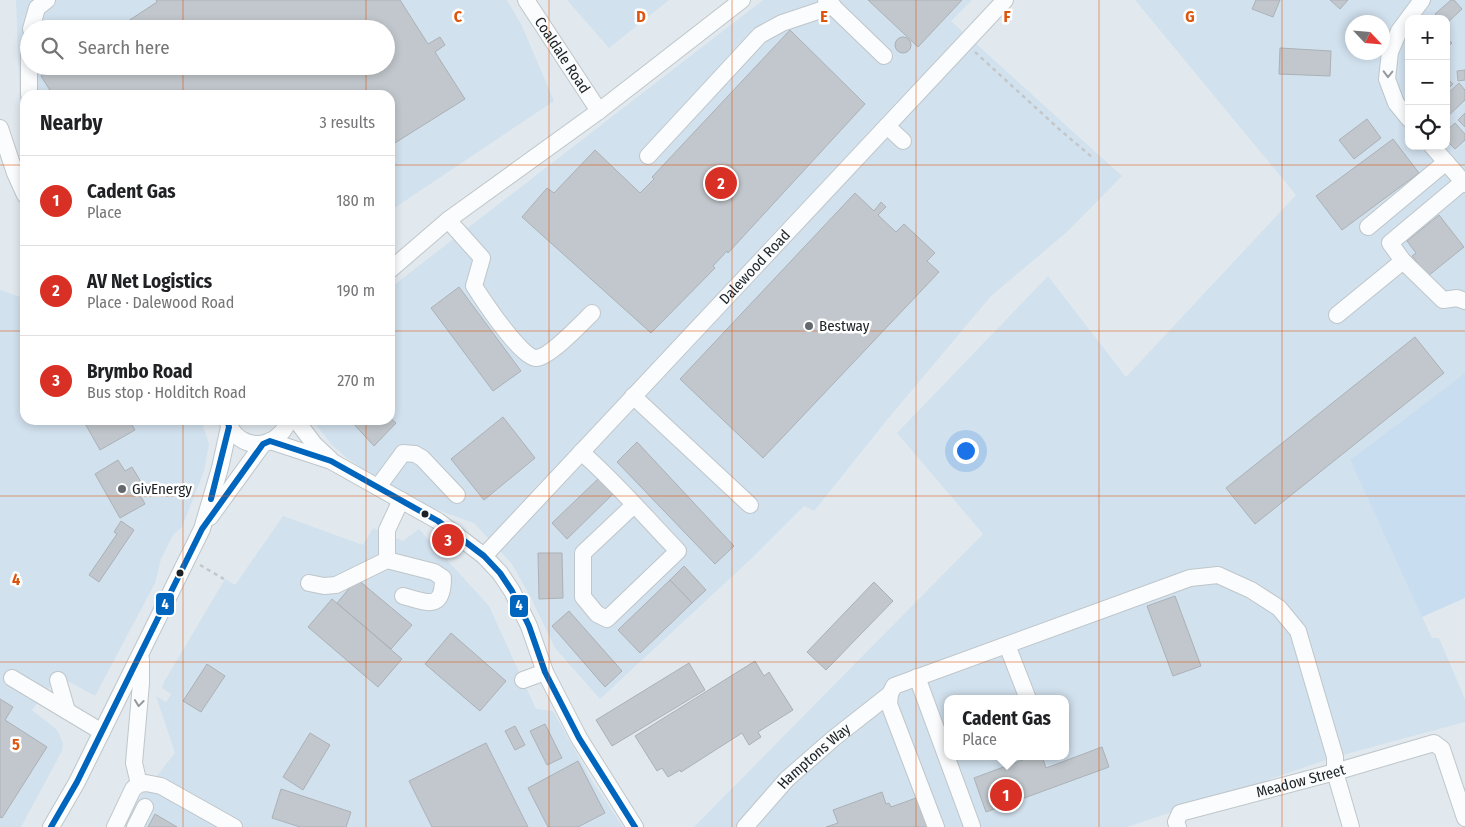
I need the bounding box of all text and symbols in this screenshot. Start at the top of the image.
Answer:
text: C [454,7,463,26]
text: D [636,7,646,26]
text: E [820,7,828,26]
text: F [1003,7,1011,26]
text: G [1185,7,1195,26]
street label: Coaldale Road [531,14,594,97]
north arrow [1345,15,1390,60]
map controls [1405,15,1450,150]
button: + [1405,15,1450,60]
search box [20,20,395,75]
icon: search [38,34,66,62]
text: Search here [78,36,170,59]
button: − [1405,60,1450,105]
one-way arrow [1383,71,1394,79]
button: locate [1405,105,1450,150]
text: Nearby [40,110,102,136]
text: 3 results [319,113,375,132]
pin: 2 [705,164,737,202]
text: Cadent Gas [87,180,176,203]
text: 1 [53,191,59,210]
text: 180 m [336,191,375,210]
text: Place [87,203,122,222]
street label: Dalewood Road [716,226,794,308]
text: AV Net Logistics [87,270,212,293]
text: 2 [52,281,60,300]
text: 190 m [337,281,375,300]
text: Place · Dalewood Road [87,293,234,312]
place label: Bestway [819,317,870,335]
marker: Bestway [803,320,815,332]
text: Brymbo Road [87,360,193,383]
text: 3 [52,371,60,390]
text: 270 m [337,371,375,390]
text: Bus stop · Holditch Road [87,383,246,402]
your location [953,438,979,464]
place label: GivEnergy [132,480,192,498]
marker: GivEnergy [116,483,128,495]
unlabelled marker [420,509,430,519]
pin: 3 [432,521,464,559]
unlabelled marker [175,568,185,578]
text: 4 [12,570,20,589]
line badge: 4 [155,592,175,616]
line badge: 4 [509,594,529,618]
text: 4 [161,596,169,613]
text: 4 [515,597,523,614]
popup [944,695,1069,760]
one-way arrow [134,699,145,707]
text: Cadent Gas [962,707,1051,730]
street label: Hamptons Way [773,719,854,793]
text: Place [962,730,997,749]
text: 5 [12,735,20,754]
street label: Meadow Street [1254,760,1347,802]
pin: 1 [990,776,1022,814]

